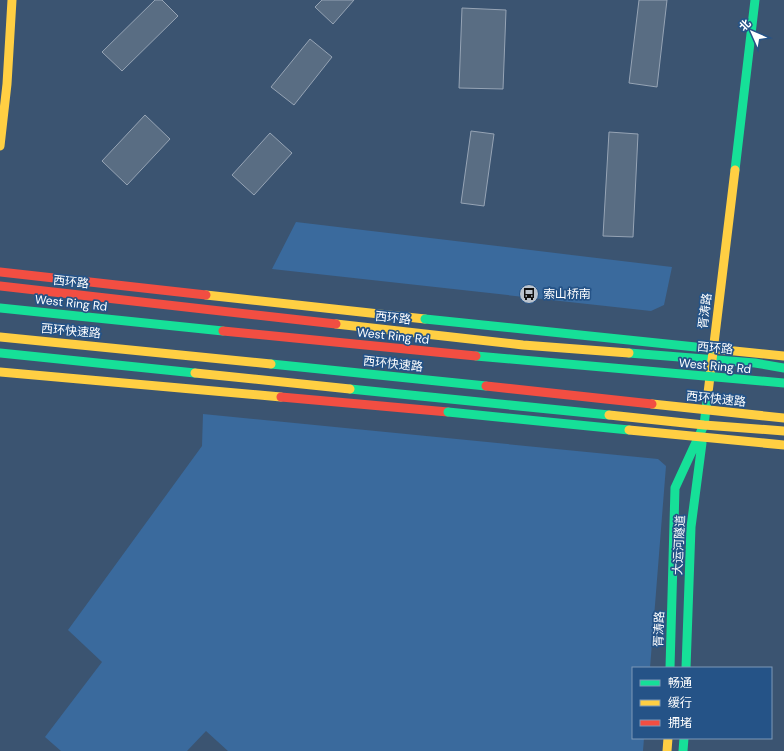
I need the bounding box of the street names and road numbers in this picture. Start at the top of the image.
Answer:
street label: 西环路 [52,272,90,292]
street label: West Ring Rd [34,291,108,315]
street label: 胥涛路 [695,292,715,330]
street label: 西环路 [374,308,412,328]
street label: 西环快速路 [40,320,102,342]
street label: West Ring Rd [356,324,430,348]
street label: 西环路 [696,338,734,358]
street label: 西环快速路 [362,353,424,375]
street label: West Ring Rd [678,355,752,377]
street label: 西环快速路 [685,388,747,410]
street label: 大运河隧道 [669,515,689,575]
street label: 胥涛路 [650,611,668,647]

